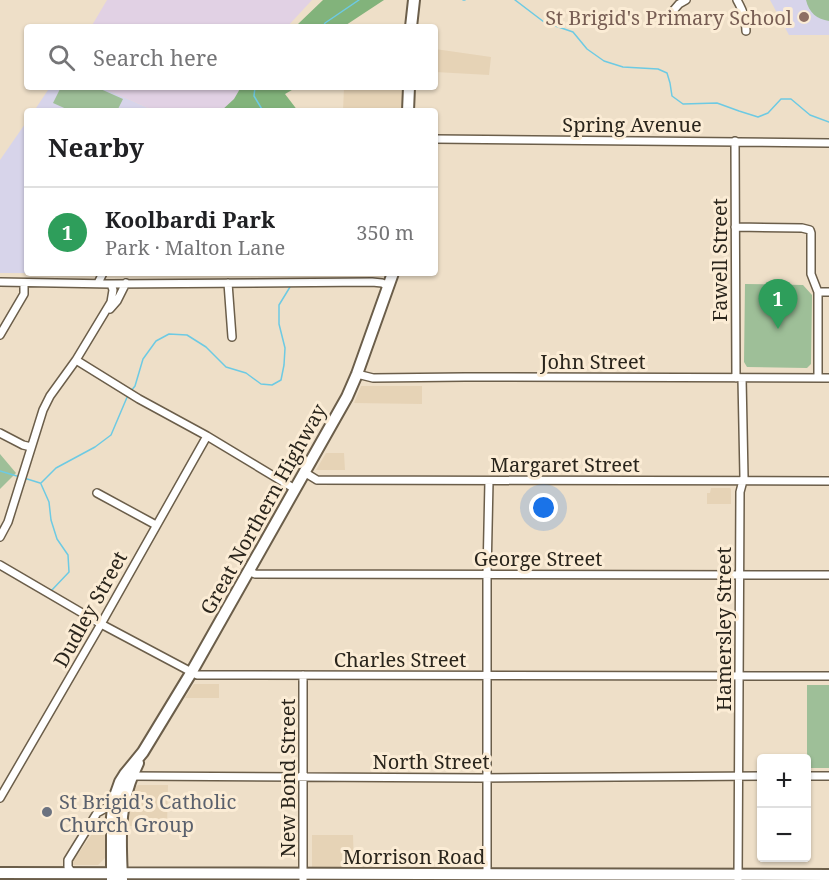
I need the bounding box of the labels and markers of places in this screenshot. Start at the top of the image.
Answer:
place label: St Brigid's Primary School [545,4,792,31]
marker: St Brigid's Primary School [797,10,811,24]
pin: 1 [758,280,798,329]
place label: St Brigid's Catholic Church Group [59,788,236,838]
marker: St Brigid's Catholic Church Group [40,805,54,819]

